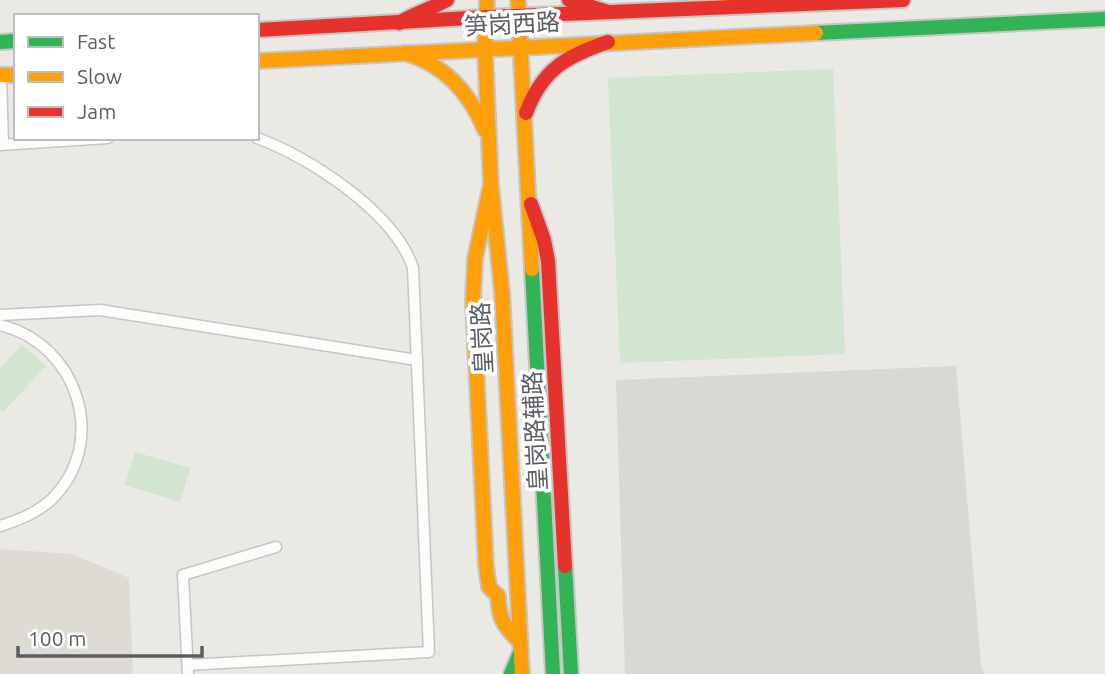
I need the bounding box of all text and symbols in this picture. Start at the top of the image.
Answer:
street label: 笋岗西路 [463,8,561,40]
legend [14,14,259,140]
text: Fast [77,29,115,53]
text: Slow [77,64,122,88]
text: Jam [77,99,116,123]
street label: 皇岗路 [467,301,497,375]
street label: 皇岗路辅路 [518,370,552,492]
scale bar [18,614,201,658]
text: 100 m [28,626,86,650]

